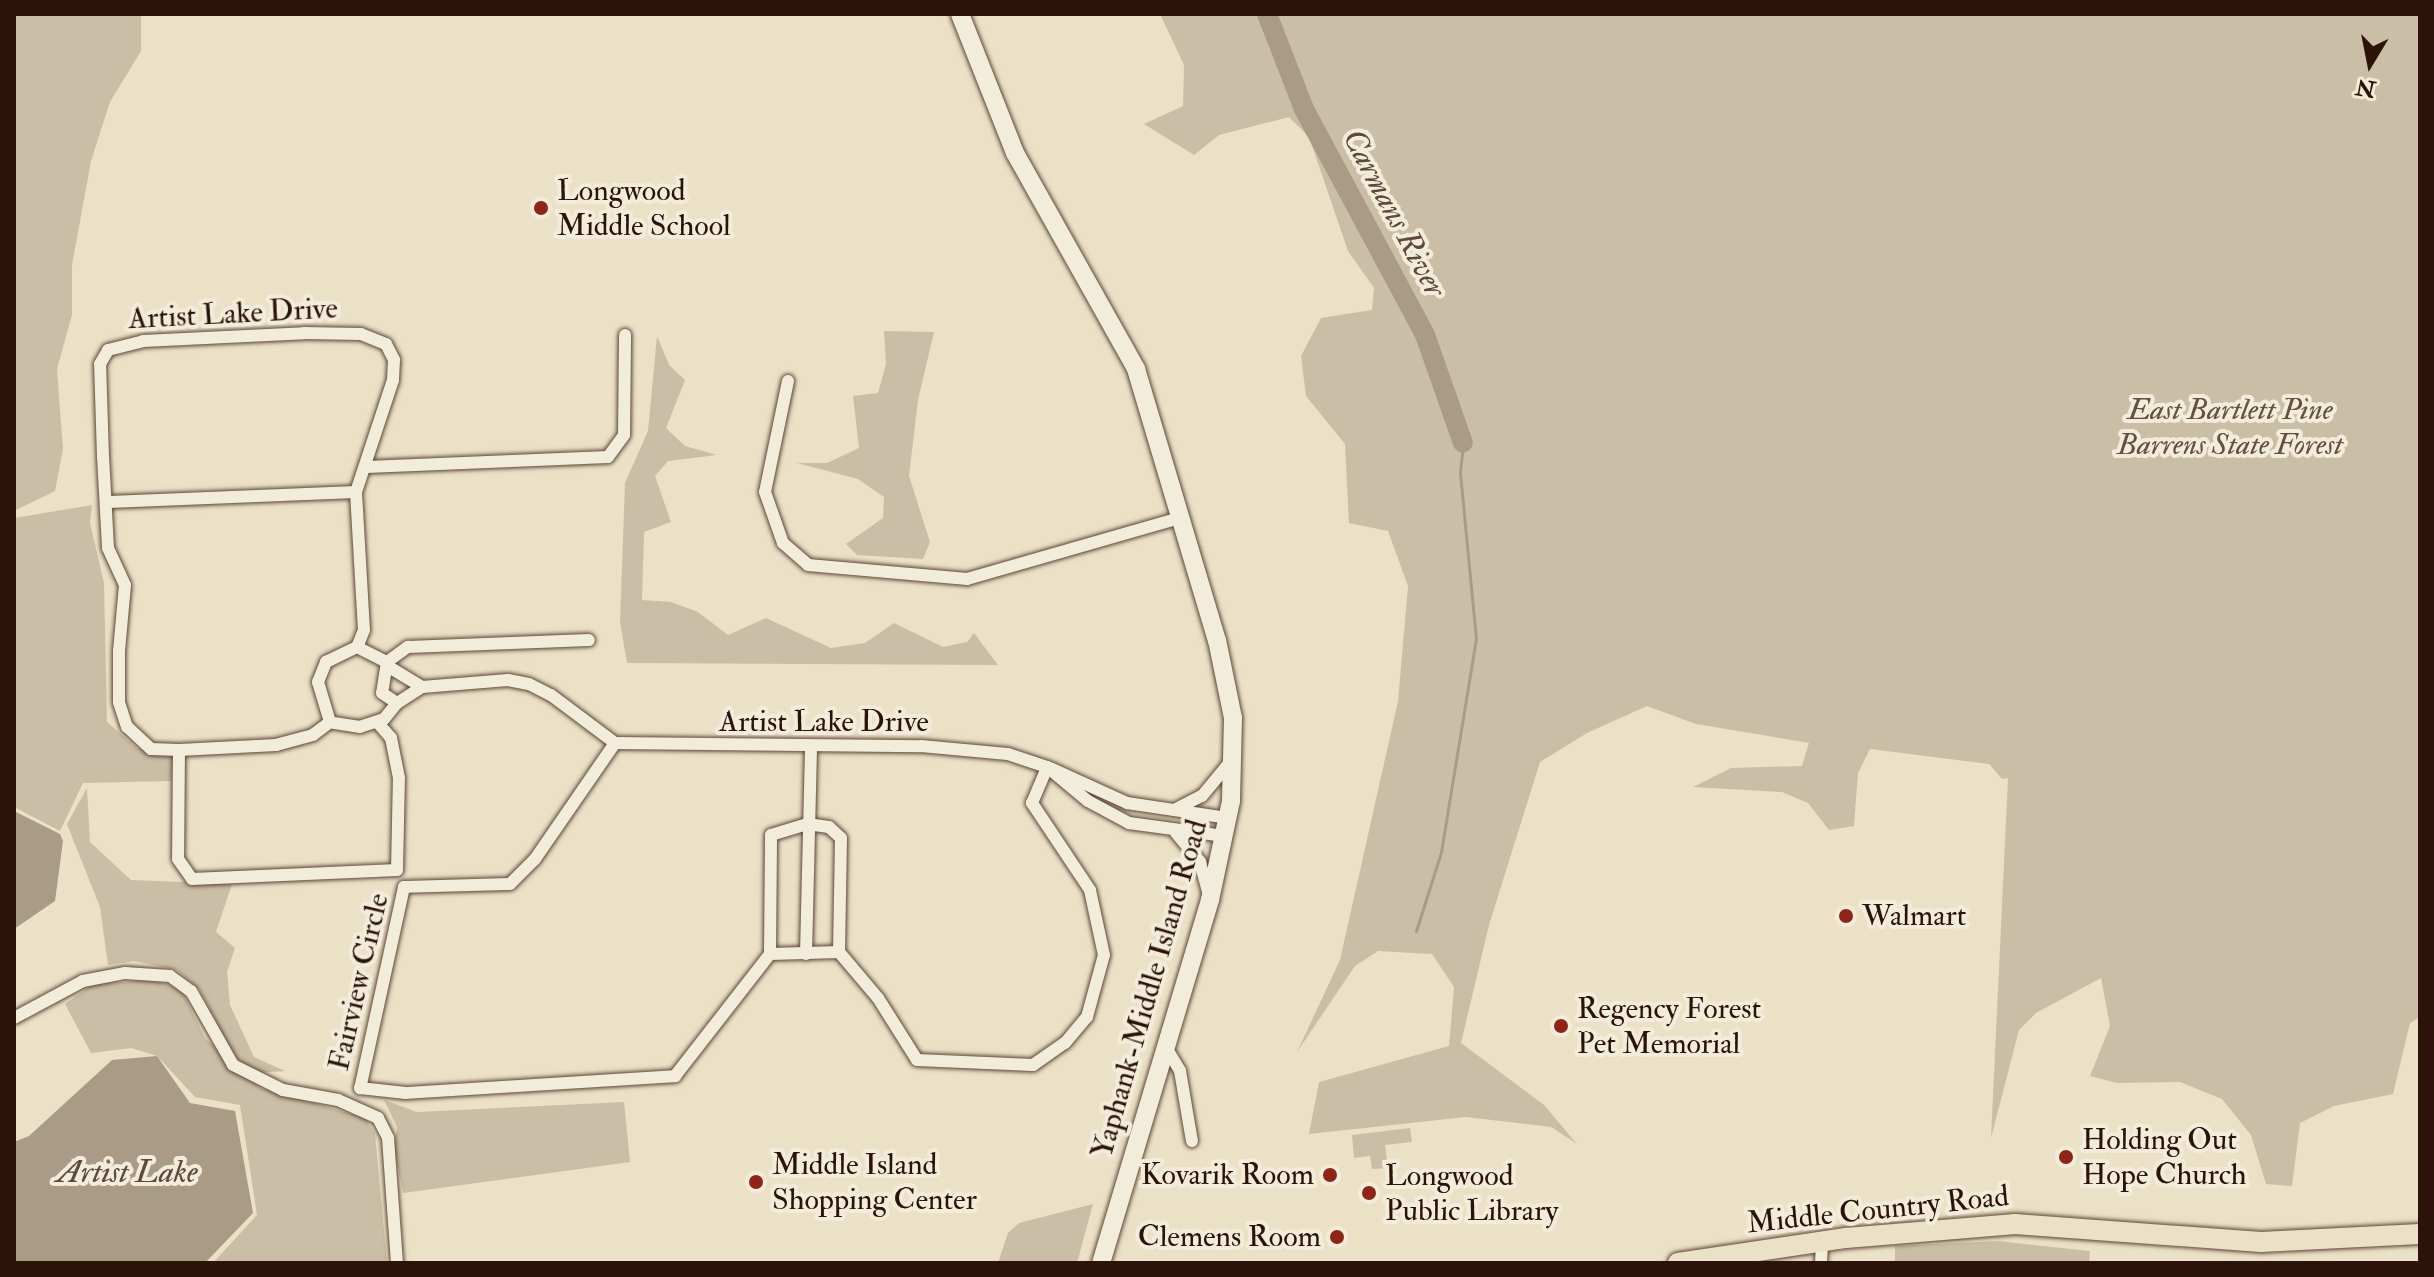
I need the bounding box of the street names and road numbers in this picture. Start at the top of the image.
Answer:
street label: Artist Lake Drive [127,291,339,337]
street label: Artist Lake Drive [719,704,929,740]
street label: Yaphank-Middle Island Road [1084,816,1216,1162]
street label: Fairview Circle [321,890,397,1074]
street label: Middle Country Road [1745,1178,2011,1242]

